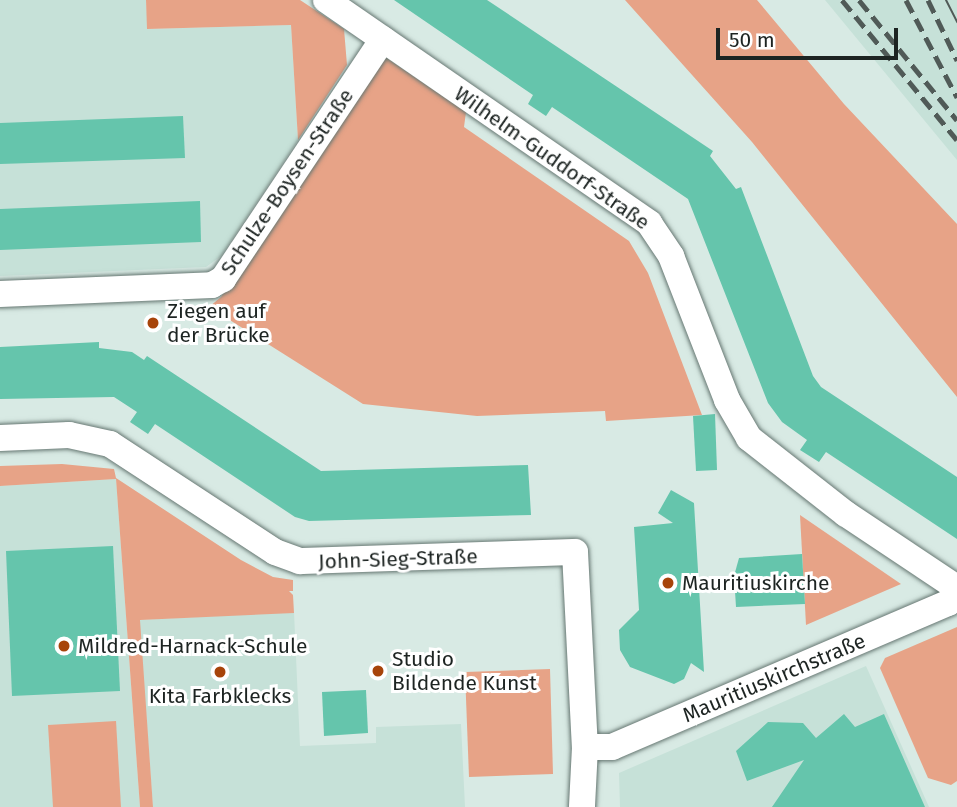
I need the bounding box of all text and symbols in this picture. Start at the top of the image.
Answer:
scale bar [719,14,901,58]
text: 50 m [729,27,775,53]
street label: Wilhelm-Guddorf-Straße [449,81,655,235]
street label: Schulze-Boysen-Straße [215,84,359,280]
place label: Ziegen auf der Brücke [167,298,270,348]
marker: Ziegen auf der Brücke [145,315,161,331]
street label: John-Sieg-Straße [318,544,478,574]
place label: Mauritiuskirche [682,570,829,596]
marker: Mauritiuskirche [660,575,676,591]
street label: Mauritiuskirchstraße [679,628,869,728]
place label: Mildred-Harnack-Schule [78,633,308,659]
marker: Mildred-Harnack-Schule [56,638,72,654]
place label: Studio Bildende Kunst [392,646,537,696]
marker: Studio Bildende Kunst [370,663,386,679]
marker: Kita Farbklecks [212,664,228,680]
place label: Kita Farbklecks [149,683,291,709]

